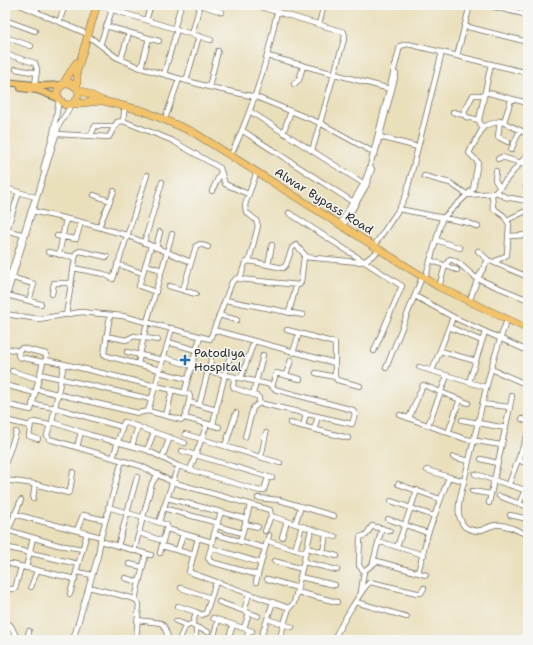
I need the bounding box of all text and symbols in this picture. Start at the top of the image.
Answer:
street label: Alwar Bypass Road [272,164,377,238]
place label: Patodiya Hospital [194,345,245,375]
marker: Patodiya Hospital [179,354,191,366]

